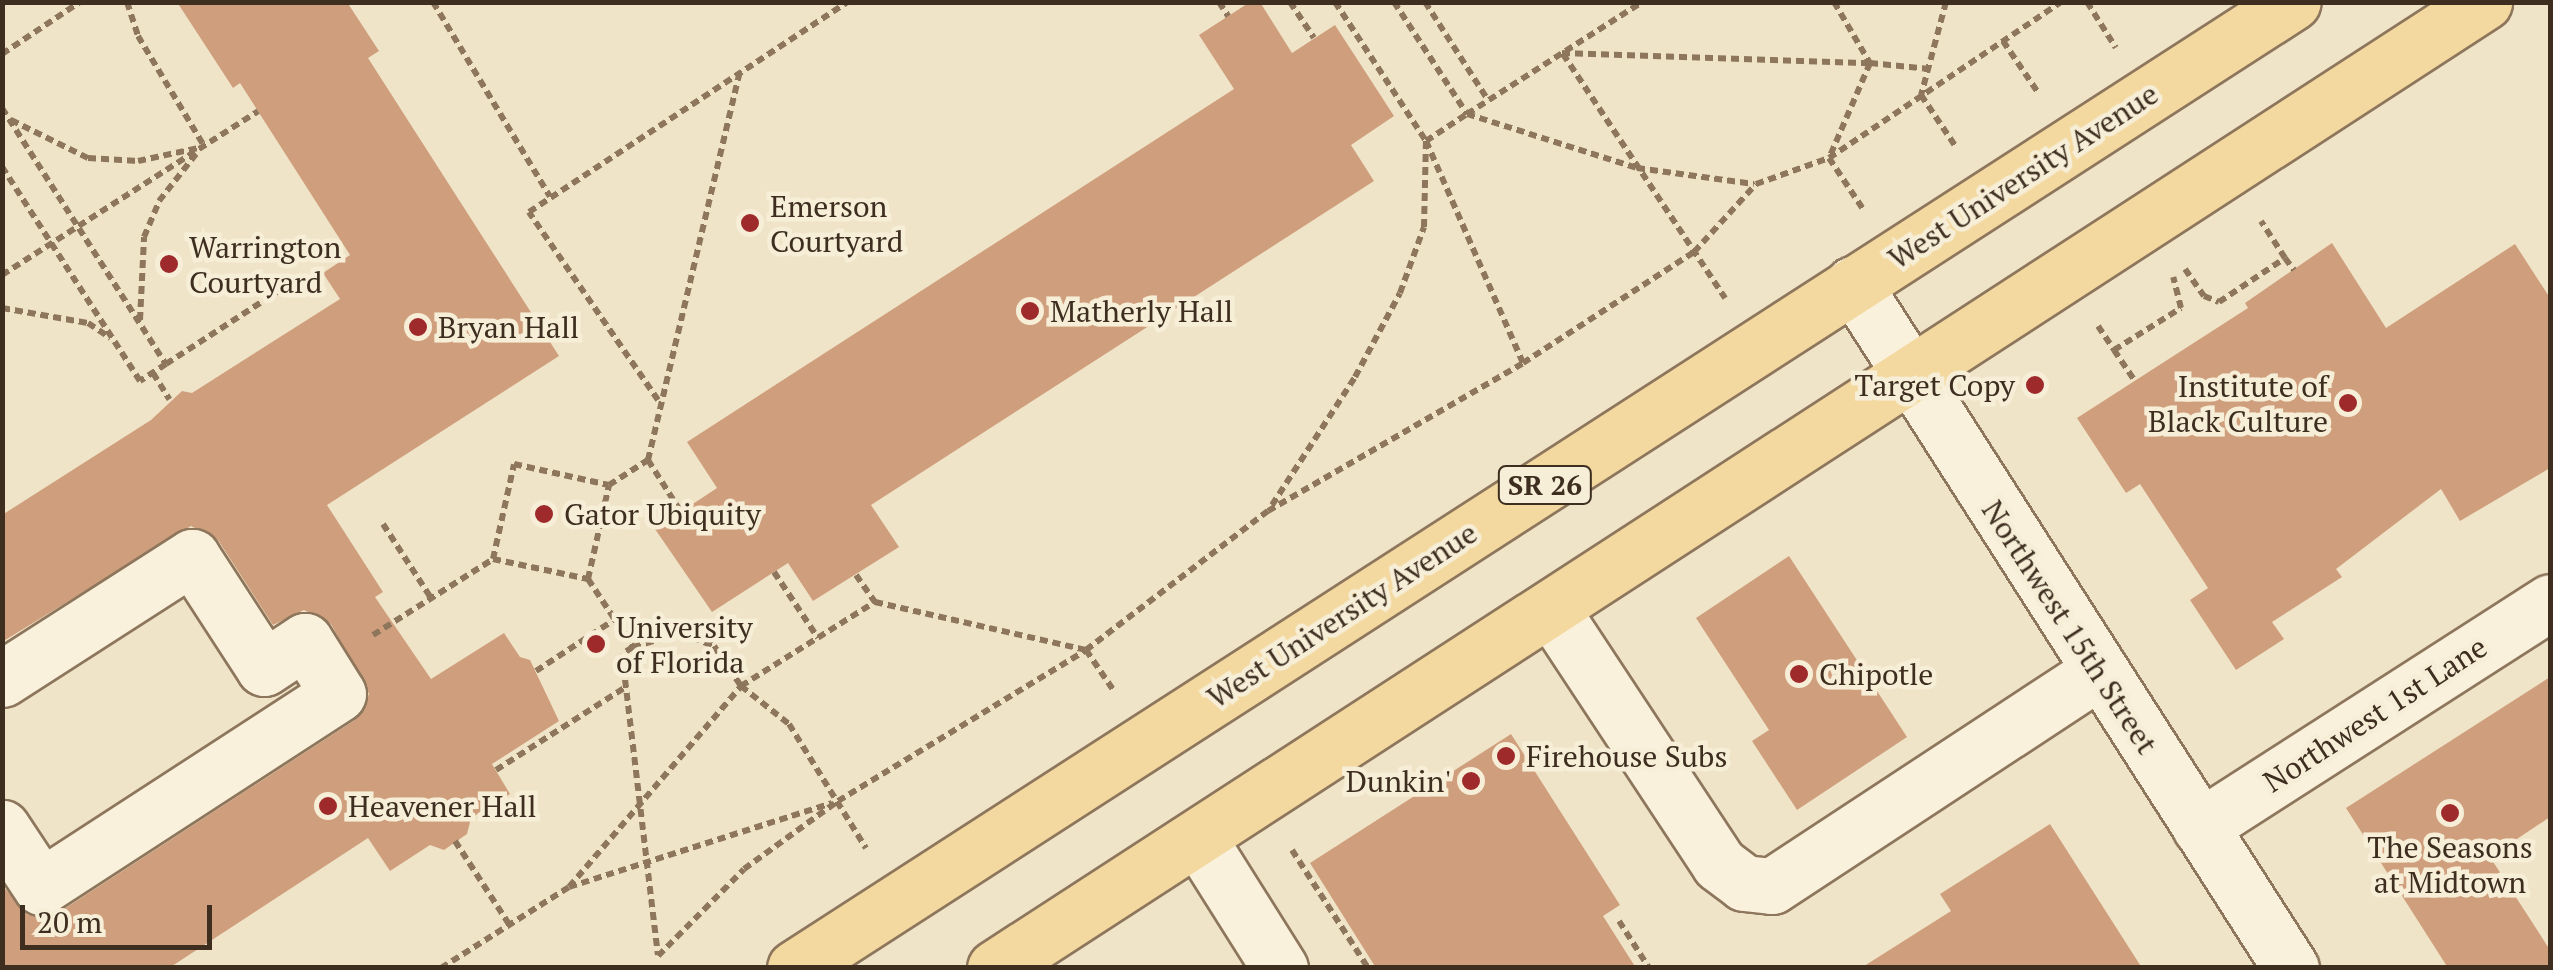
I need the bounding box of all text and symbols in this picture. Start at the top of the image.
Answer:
street label: West University Avenue [1881,75,2165,277]
place label: Emerson Courtyard [770,188,903,258]
marker: Emerson Courtyard [739,212,761,234]
place label: Warrington Courtyard [189,229,341,300]
marker: Warrington Courtyard [158,253,180,275]
place label: Matherly Hall [1050,293,1233,329]
marker: Matherly Hall [1019,300,1041,322]
place label: Bryan Hall [438,309,579,345]
marker: Bryan Hall [407,316,429,338]
place label: Target Copy [1855,367,2015,403]
place label: Institute of Black Culture [2148,368,2328,438]
marker: Target Copy [2024,374,2046,396]
marker: Institute of Black Culture [2337,392,2359,414]
road number: SR 26 [1498,462,1592,508]
street label: Northwest 15th Street [1975,494,2165,760]
place label: Gator Ubiquity [564,496,761,532]
marker: Gator Ubiquity [533,503,555,525]
street label: West University Avenue [1200,514,1484,716]
place label: University of Florida [616,609,753,680]
street label: Northwest 1st Lane [2257,628,2493,800]
marker: University of Florida [585,633,607,655]
place label: Chipotle [1819,656,1933,692]
marker: Chipotle [1788,663,1810,685]
place label: Firehouse Subs [1526,738,1727,774]
marker: Firehouse Subs [1495,745,1517,767]
place label: Dunkin' [1346,763,1451,799]
marker: Dunkin' [1460,770,1482,792]
place label: Heavener Hall [348,788,537,824]
marker: Heavener Hall [317,795,339,817]
marker: The Seasons at Midtown [2439,802,2461,824]
place label: The Seasons at Midtown [2367,829,2533,900]
scale bar [25,885,218,947]
text: 20 m [37,902,102,942]

